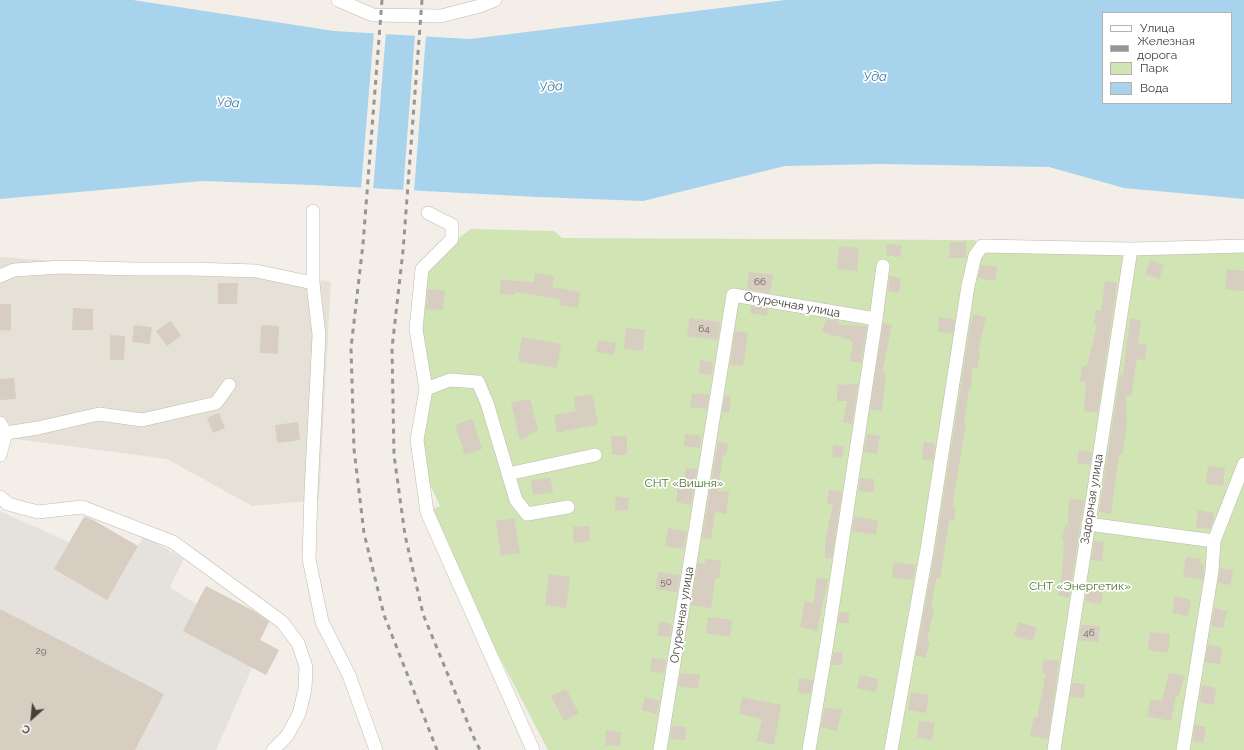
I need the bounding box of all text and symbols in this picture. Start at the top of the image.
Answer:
legend [1102,12,1232,104]
text: Улица [1140,21,1175,35]
text: Железная дорога [1137,34,1195,62]
text: Парк [1140,61,1169,75]
water label: Уда [863,69,887,85]
water label: Уда [539,78,563,96]
text: Вода [1140,81,1169,95]
water label: Уда [216,95,240,111]
house number: 66 [754,276,766,288]
street label: Огуречная улица [743,289,841,321]
house number: 64 [698,323,710,335]
street label: Задорная улица [1078,453,1106,545]
park label: СНТ «Вишня» [644,476,724,490]
street label: Огуречная улица [667,566,697,664]
house number: 50 [660,576,672,588]
park label: СНТ «Энергетик» [1029,579,1131,593]
house number: 46 [1083,627,1095,639]
house number: 29 [35,645,47,657]
north arrow [12,698,52,738]
text: С [20,722,33,737]

